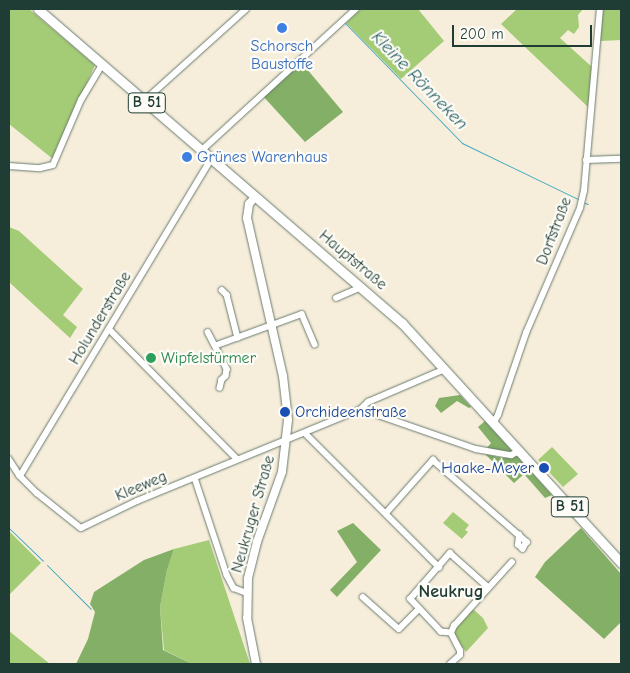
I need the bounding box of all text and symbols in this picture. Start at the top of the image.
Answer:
scale bar [455,15,595,47]
marker: Schorsch Baustoffe [276,22,288,34]
text: 200 m [460,25,504,43]
water label: Kleine Rönneken [366,27,472,135]
place label: Schorsch Baustoffe [251,36,313,74]
road number: B 51 [127,90,167,116]
place label: Grünes Warenhaus [197,147,327,167]
marker: Grünes Warenhaus [181,151,193,163]
street label: Dorfstraße [532,194,576,268]
street label: Hauptstraße [315,226,391,294]
street label: Holunderstraße [65,268,135,368]
place label: Wipfelstürmer [161,348,256,368]
marker: Wipfelstürmer [145,352,157,364]
place label: Orchideenstraße [295,402,406,422]
marker: Orchideenstraße [279,406,291,418]
street label: Neukruger Straße [227,453,279,575]
place label: Haake-Meyer [441,458,534,478]
marker: Haake-Meyer [538,462,550,474]
street label: Kleeweg [112,467,170,505]
road number: B 51 [550,494,590,520]
district label: Neukrug [418,581,484,603]

